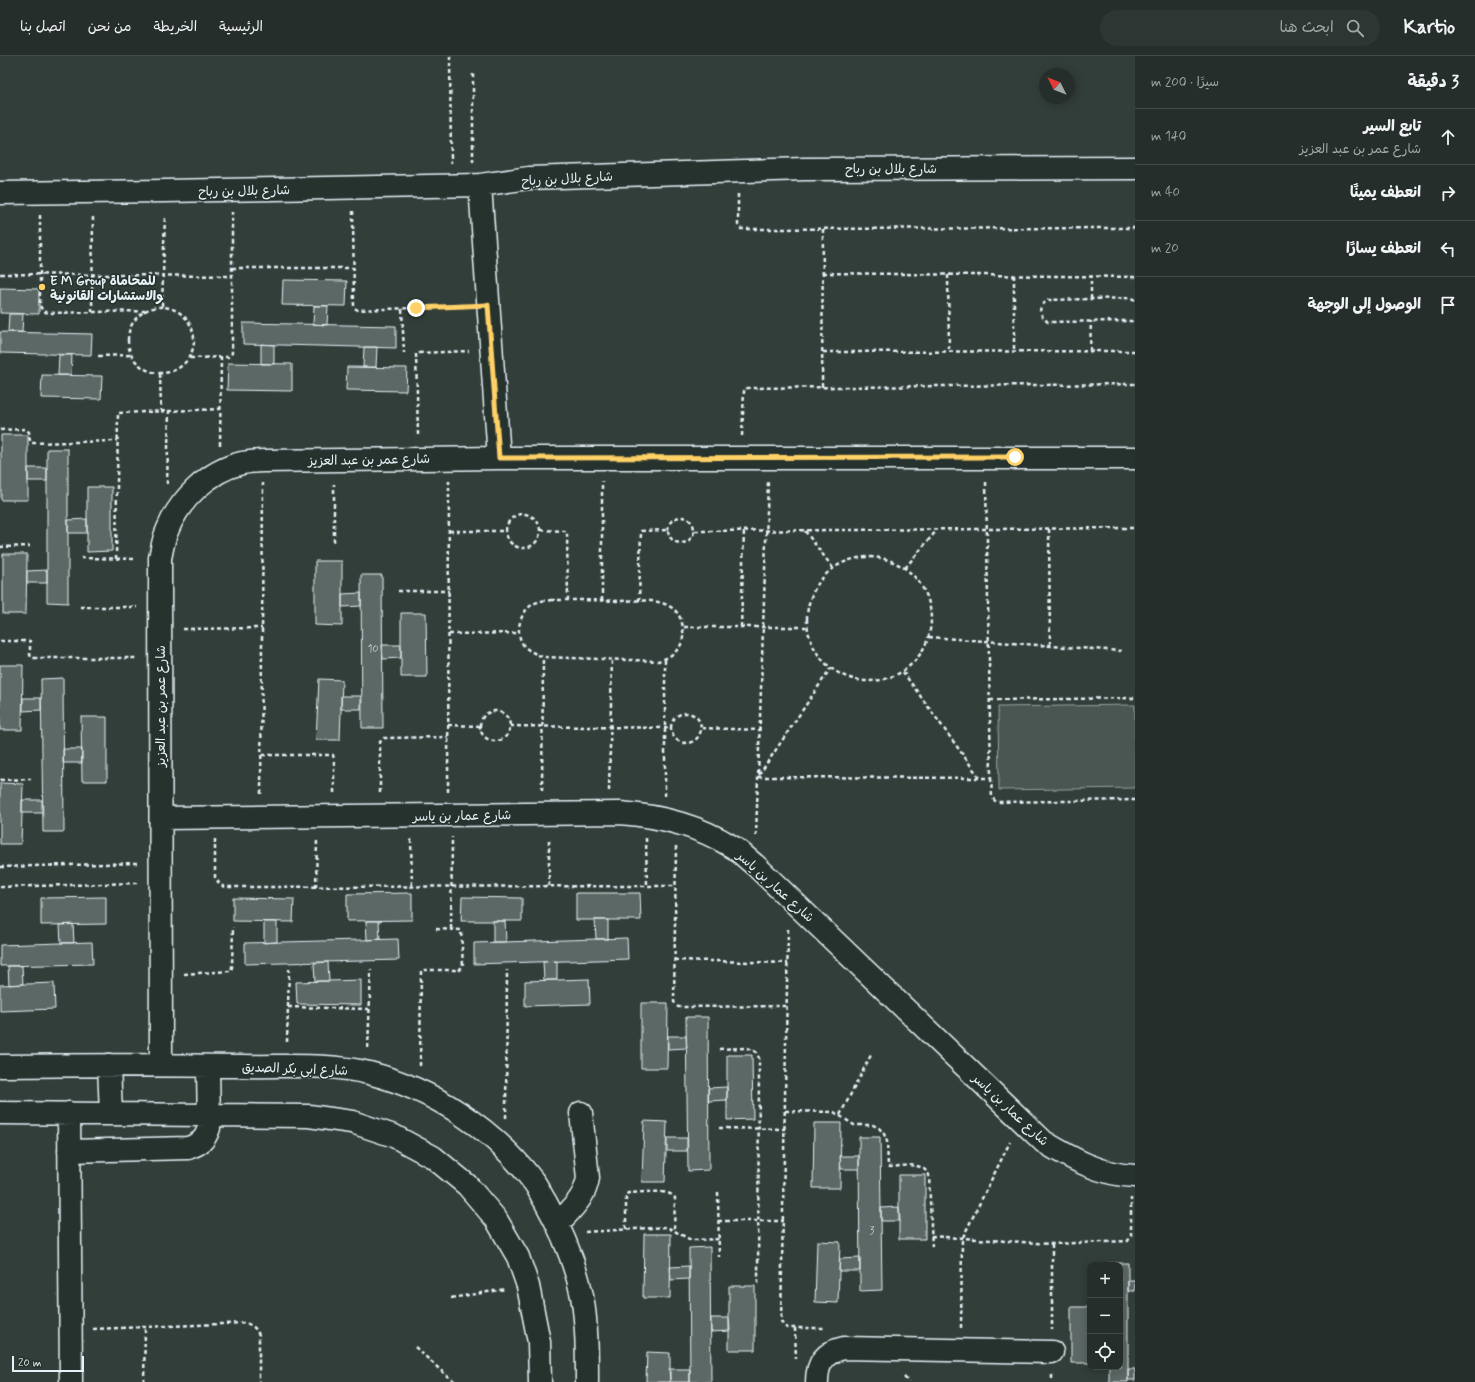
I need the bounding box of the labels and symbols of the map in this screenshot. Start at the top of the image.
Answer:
north arrow [1039,68,1075,104]
street label: شارع بلال بن رباح [845,161,937,178]
street label: شارع بلال بن رباح [521,169,613,190]
street label: شارع بلال بن رباح [198,182,290,201]
place label: E M Group للمحاماة والاستشارات القانونية [50,273,164,305]
marker: E M Group للمحاماة والاستشارات القانونية [37,282,47,292]
route end [407,299,425,317]
route start [1006,448,1024,466]
street label: شارع عمر بن عبد العزيز [307,451,430,470]
house number: 10 [367,642,379,656]
street label: شارع عمر بن عبد العزيز [153,645,170,768]
street label: شارع عمار بن ياسر [412,807,512,826]
street label: شارع عمار بن ياسر [732,847,817,926]
street label: شارع ابى بكر الصديق [242,1059,348,1080]
street label: شارع عمار بن ياسر [967,1070,1052,1150]
house number: 3 [870,1224,875,1238]
scale bar [12,1354,84,1373]

